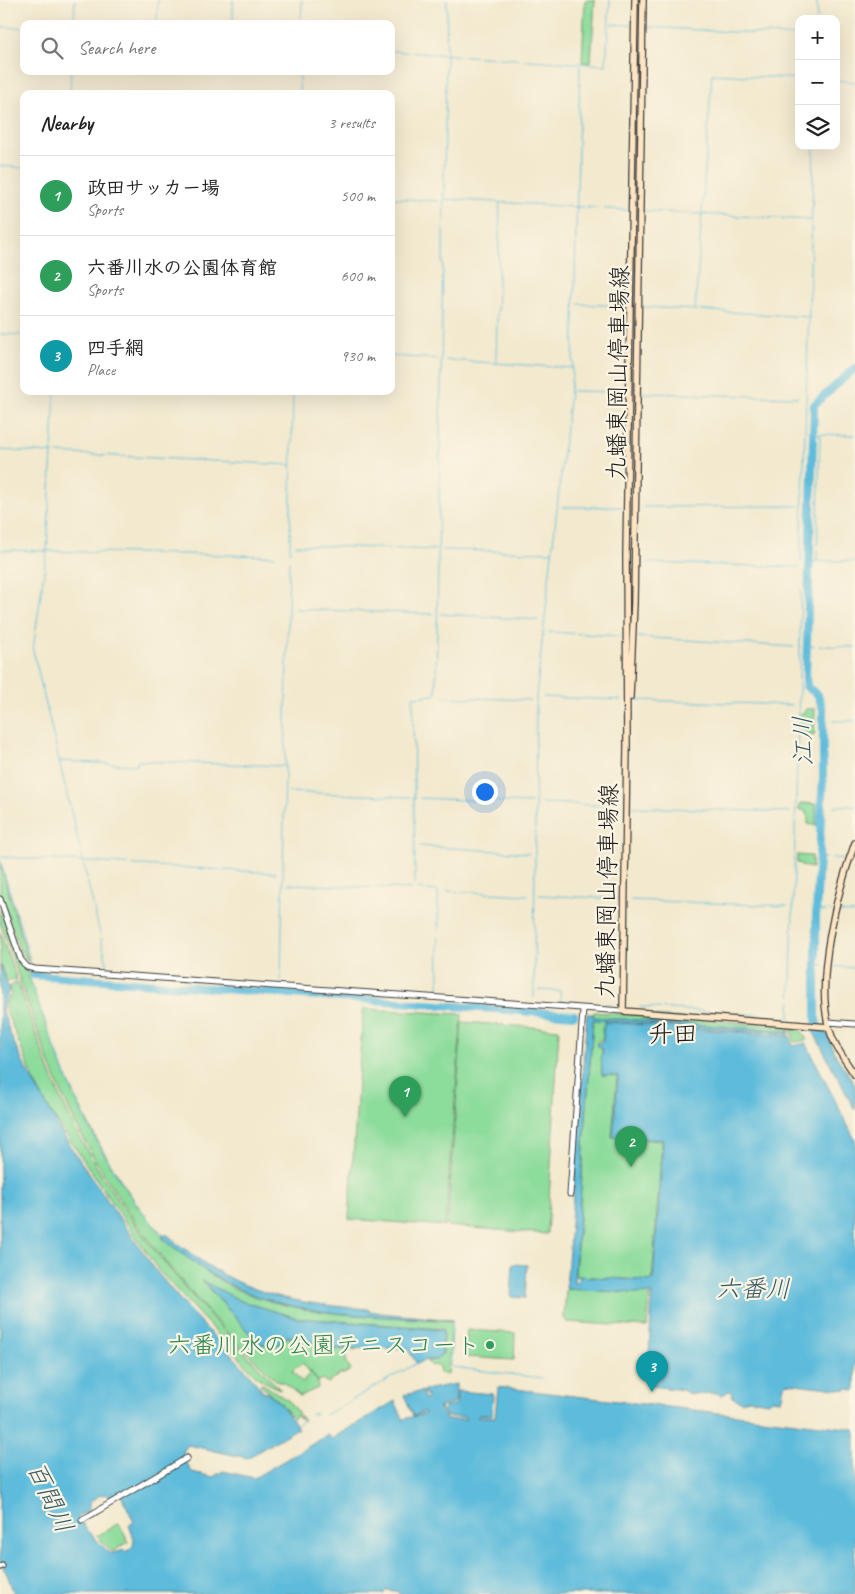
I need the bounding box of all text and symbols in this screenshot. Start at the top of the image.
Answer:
map controls [795,15,840,150]
button: + [795,15,840,60]
search box [20,20,395,75]
icon: search [38,34,66,62]
text: Search here [78,36,155,60]
button: − [795,60,840,105]
button: layers [795,105,840,150]
text: Nearby [40,110,93,136]
text: 3 results [328,113,375,133]
text: 政田サッカー場 [87,176,220,200]
text: 1 [52,186,60,206]
text: 500 m [341,186,375,206]
text: Sports [87,200,123,220]
text: 六番川水の公園体育館 [87,256,277,280]
street label: 九蟠東岡山停車場線 [601,265,635,481]
text: 2 [52,266,60,286]
text: 600 m [341,266,375,286]
text: Sports [87,280,123,300]
text: 四手網 [87,336,144,360]
text: 3 [52,346,60,366]
text: 930 m [341,346,375,366]
text: Place [87,360,115,380]
water label: 江川 [787,716,819,766]
your location [472,779,498,805]
street label: 九蟠東岡山停車場線 [590,783,624,999]
district label: 升田 [648,1018,698,1050]
pin: 1 [389,1076,421,1117]
pin: 2 [615,1126,647,1167]
water label: 六番川 [715,1273,791,1305]
place label: 六番川水の公園テニスコート [168,1330,480,1360]
marker: 六番川水の公園テニスコート [484,1339,496,1351]
pin: 3 [636,1351,668,1392]
water label: 百間川 [20,1457,80,1538]

